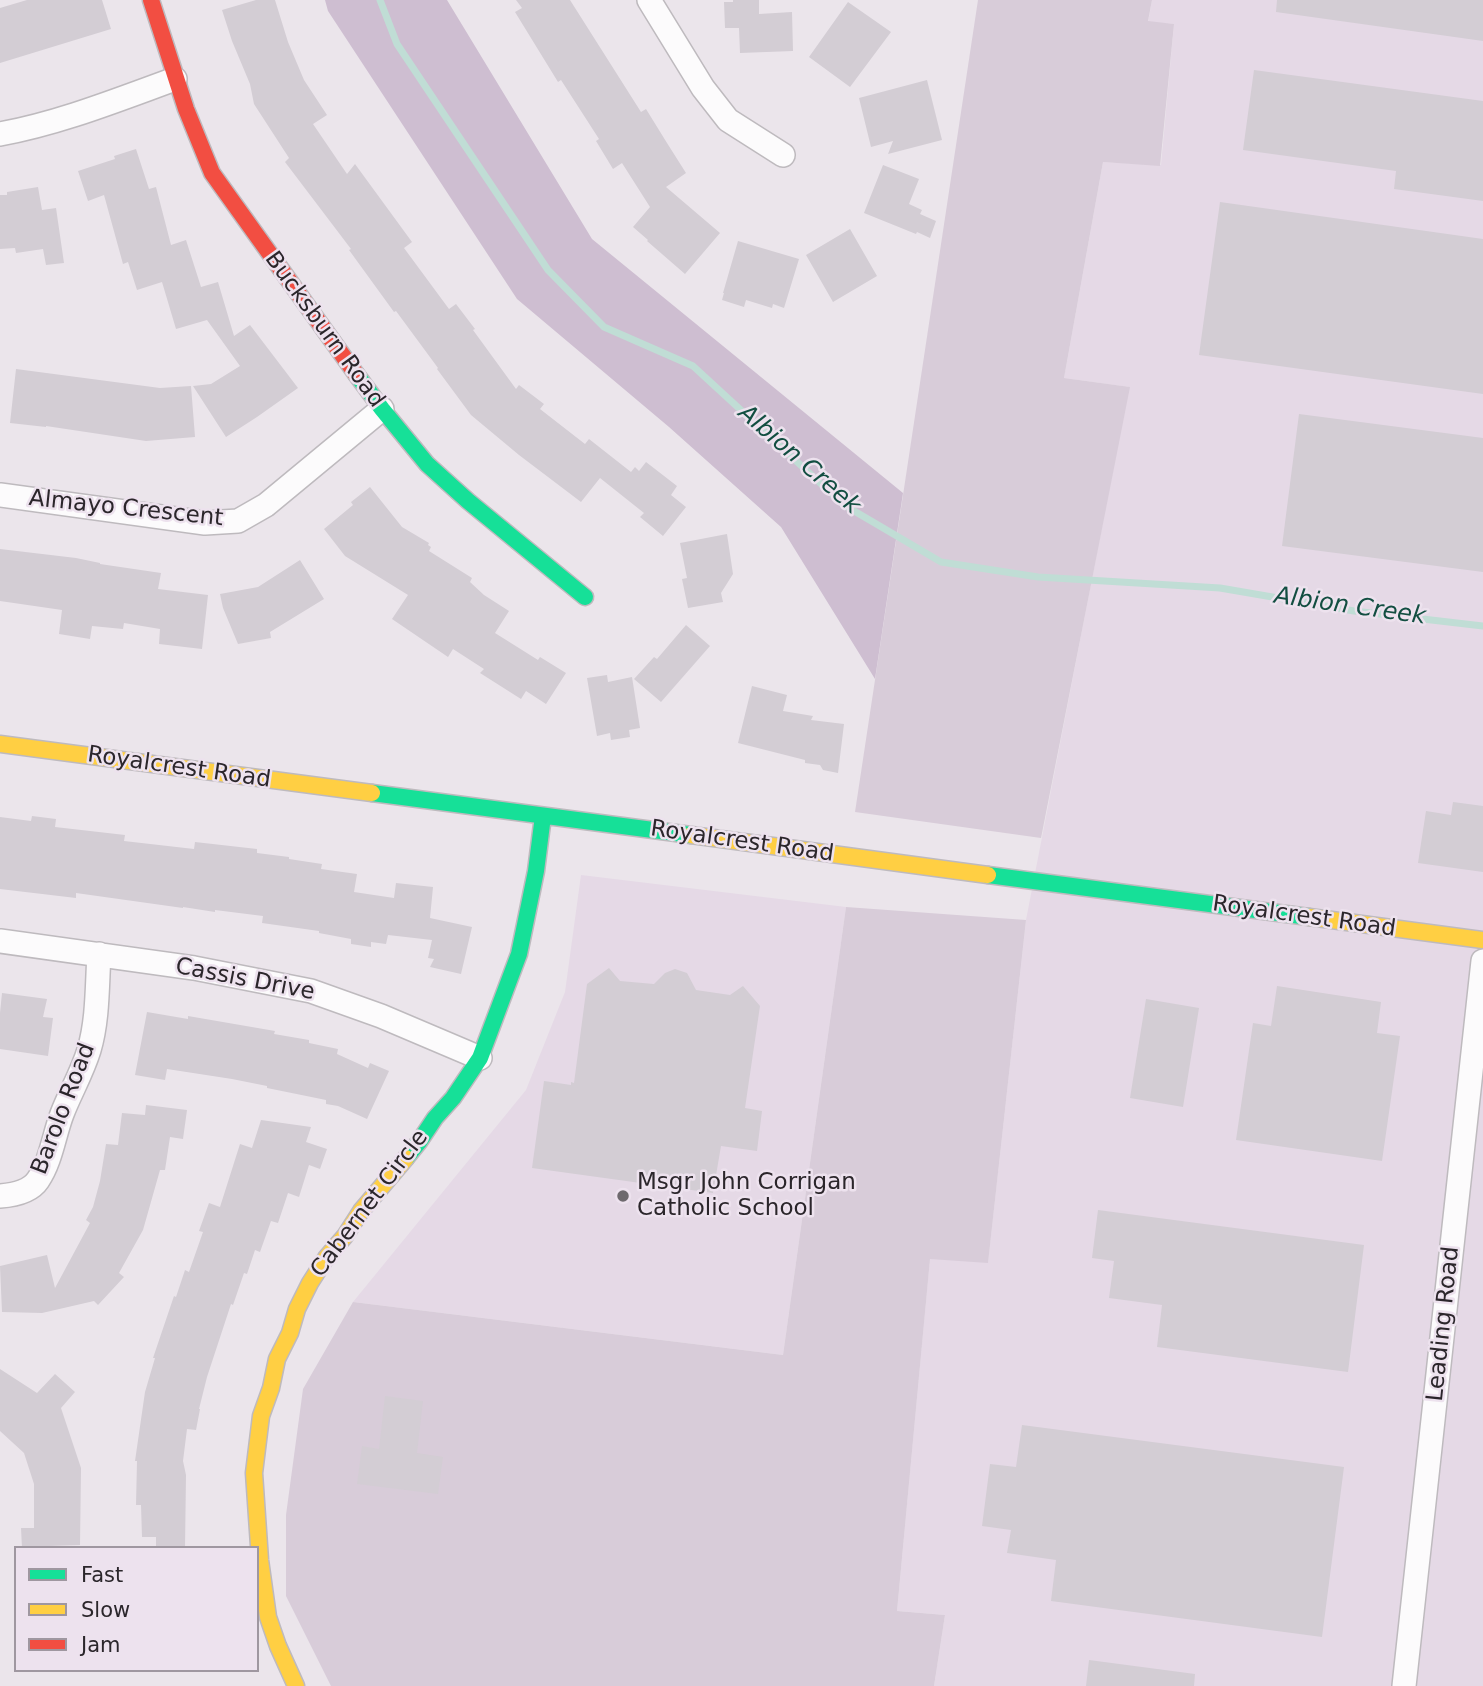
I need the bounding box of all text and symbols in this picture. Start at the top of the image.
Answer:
street label: Bucksburn Road [258,247,390,413]
water label: Albion Creek [732,399,866,521]
street label: Almayo Crescent [28,485,224,533]
water label: Albion Creek [1272,582,1428,632]
street label: Royalcrest Road [86,741,272,795]
street label: Royalcrest Road [649,815,835,869]
street label: Royalcrest Road [1211,890,1397,944]
street label: Cassis Drive [173,953,317,1007]
street label: Barolo Road [26,1039,102,1179]
street label: Cabernet Circle [306,1125,434,1283]
place label: Msgr John Corrigan Catholic School [637,1169,856,1223]
marker: Msgr John Corrigan Catholic School [615,1188,631,1204]
street label: Leading Road [1422,1245,1466,1403]
legend [14,1546,259,1672]
text: Fast [81,1563,123,1587]
text: Slow [81,1598,130,1622]
text: Jam [81,1633,121,1657]

